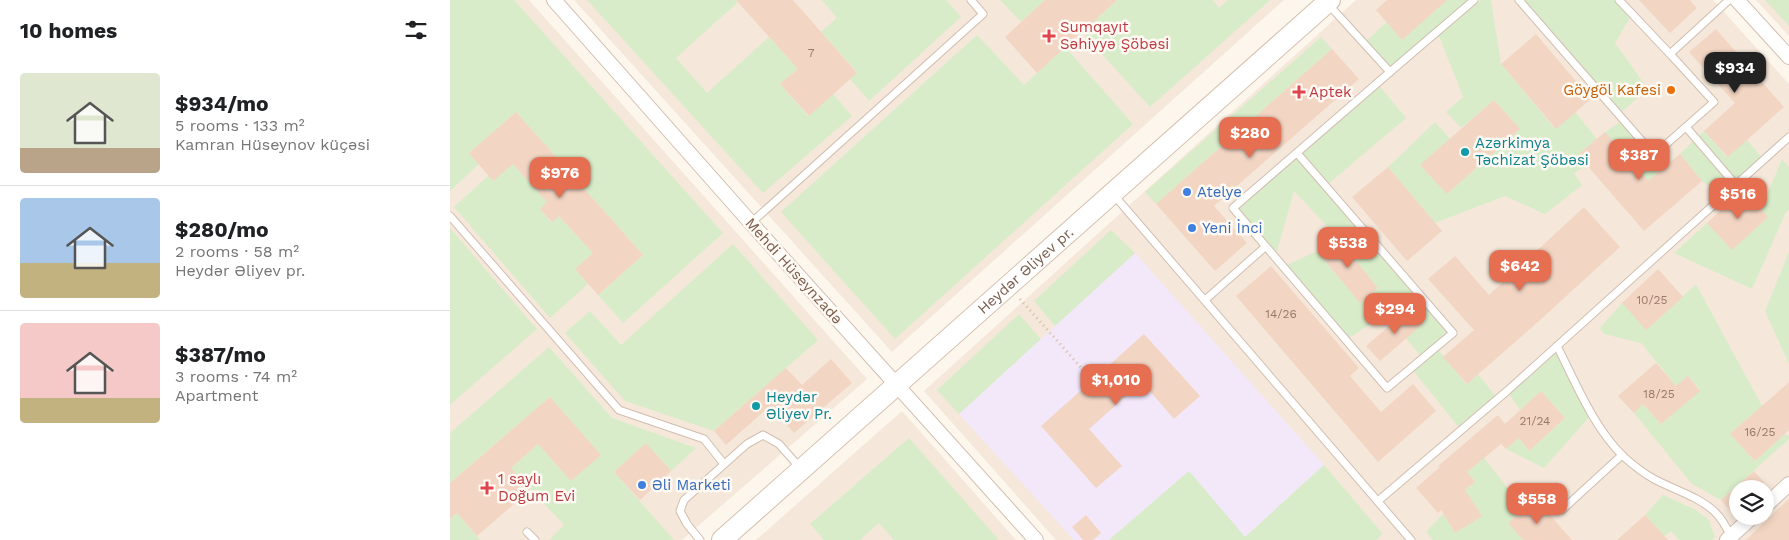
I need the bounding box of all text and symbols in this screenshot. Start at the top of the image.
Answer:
icon: filters [402,16,430,44]
text: 10 homes [20,18,117,43]
place label: Sumqayıt Səhiyyə Şöbəsi [1060,18,1169,53]
marker: Sumqayıt Səhiyyə Şöbəsi [1042,29,1056,43]
house number: 7 [808,46,815,60]
pin: $934 [1705,52,1765,94]
text: $934 [1715,58,1755,77]
place label: Göygöl Kafesi [1563,81,1661,99]
place label: Aptek [1309,83,1352,101]
marker: Göygöl Kafesi [1665,84,1677,96]
marker: Aptek [1293,86,1305,98]
text: $934/mo [175,91,269,116]
icon: home [60,93,120,153]
text: 5 rooms · 133 m² [175,116,305,135]
pin: $280 [1220,116,1280,159]
text: $280 [1230,123,1270,142]
place label: Azərkimya Təchizat Şöbəsi [1475,134,1589,169]
text: Kamran Hüseynov küçəsi [175,135,370,154]
pin: $387 [1609,138,1669,181]
text: $387 [1620,145,1658,164]
marker: Azərkimya Təchizat Şöbəsi [1459,146,1471,158]
pin: $976 [530,156,590,199]
text: $976 [541,163,579,182]
pin: $516 [1708,178,1768,220]
place label: Atelye [1197,183,1242,201]
text: $516 [1720,184,1756,203]
marker: Atelye [1181,186,1193,198]
street label: Mehdi Hüseynzadə [741,214,847,328]
text: $280/mo [175,217,269,242]
icon: home [60,218,120,278]
place label: Yeni İnci [1202,219,1263,237]
marker: Yeni İnci [1186,222,1198,234]
street label: Heydər Əliyev pr. [974,223,1077,318]
pin: $538 [1318,226,1378,269]
text: $538 [1328,233,1368,252]
text: 2 rooms · 58 m² [175,242,299,261]
pin: $642 [1490,250,1550,292]
text: $642 [1500,256,1540,275]
text: Heydər Əliyev pr. [175,261,305,280]
pin: $294 [1365,292,1425,335]
house number: 10/25 [1636,293,1668,307]
text: $294 [1375,299,1415,318]
house number: 14/26 [1265,307,1297,321]
text: $387/mo [175,342,266,367]
icon: home [60,343,120,403]
pin: $1,010 [1075,364,1157,406]
text: 3 rooms · 74 m² [175,367,297,386]
text: $1,010 [1091,370,1141,389]
text: Apartment [175,386,258,405]
house number: 18/25 [1643,387,1675,401]
place label: Heydər Əliyev Pr. [766,388,832,423]
marker: Heydər Əliyev Pr. [750,400,762,412]
house number: 21/24 [1520,414,1550,428]
house number: 16/25 [1744,425,1776,439]
place label: 1 saylı Doğum Evi [498,470,575,505]
place label: Əli Marketi [652,476,731,494]
marker: Əli Marketi [636,479,648,491]
map controls [1729,480,1774,525]
button: layers [1729,480,1774,525]
marker: 1 saylı Doğum Evi [480,481,494,495]
pin: $558 [1507,482,1567,525]
text: $558 [1518,489,1556,508]

